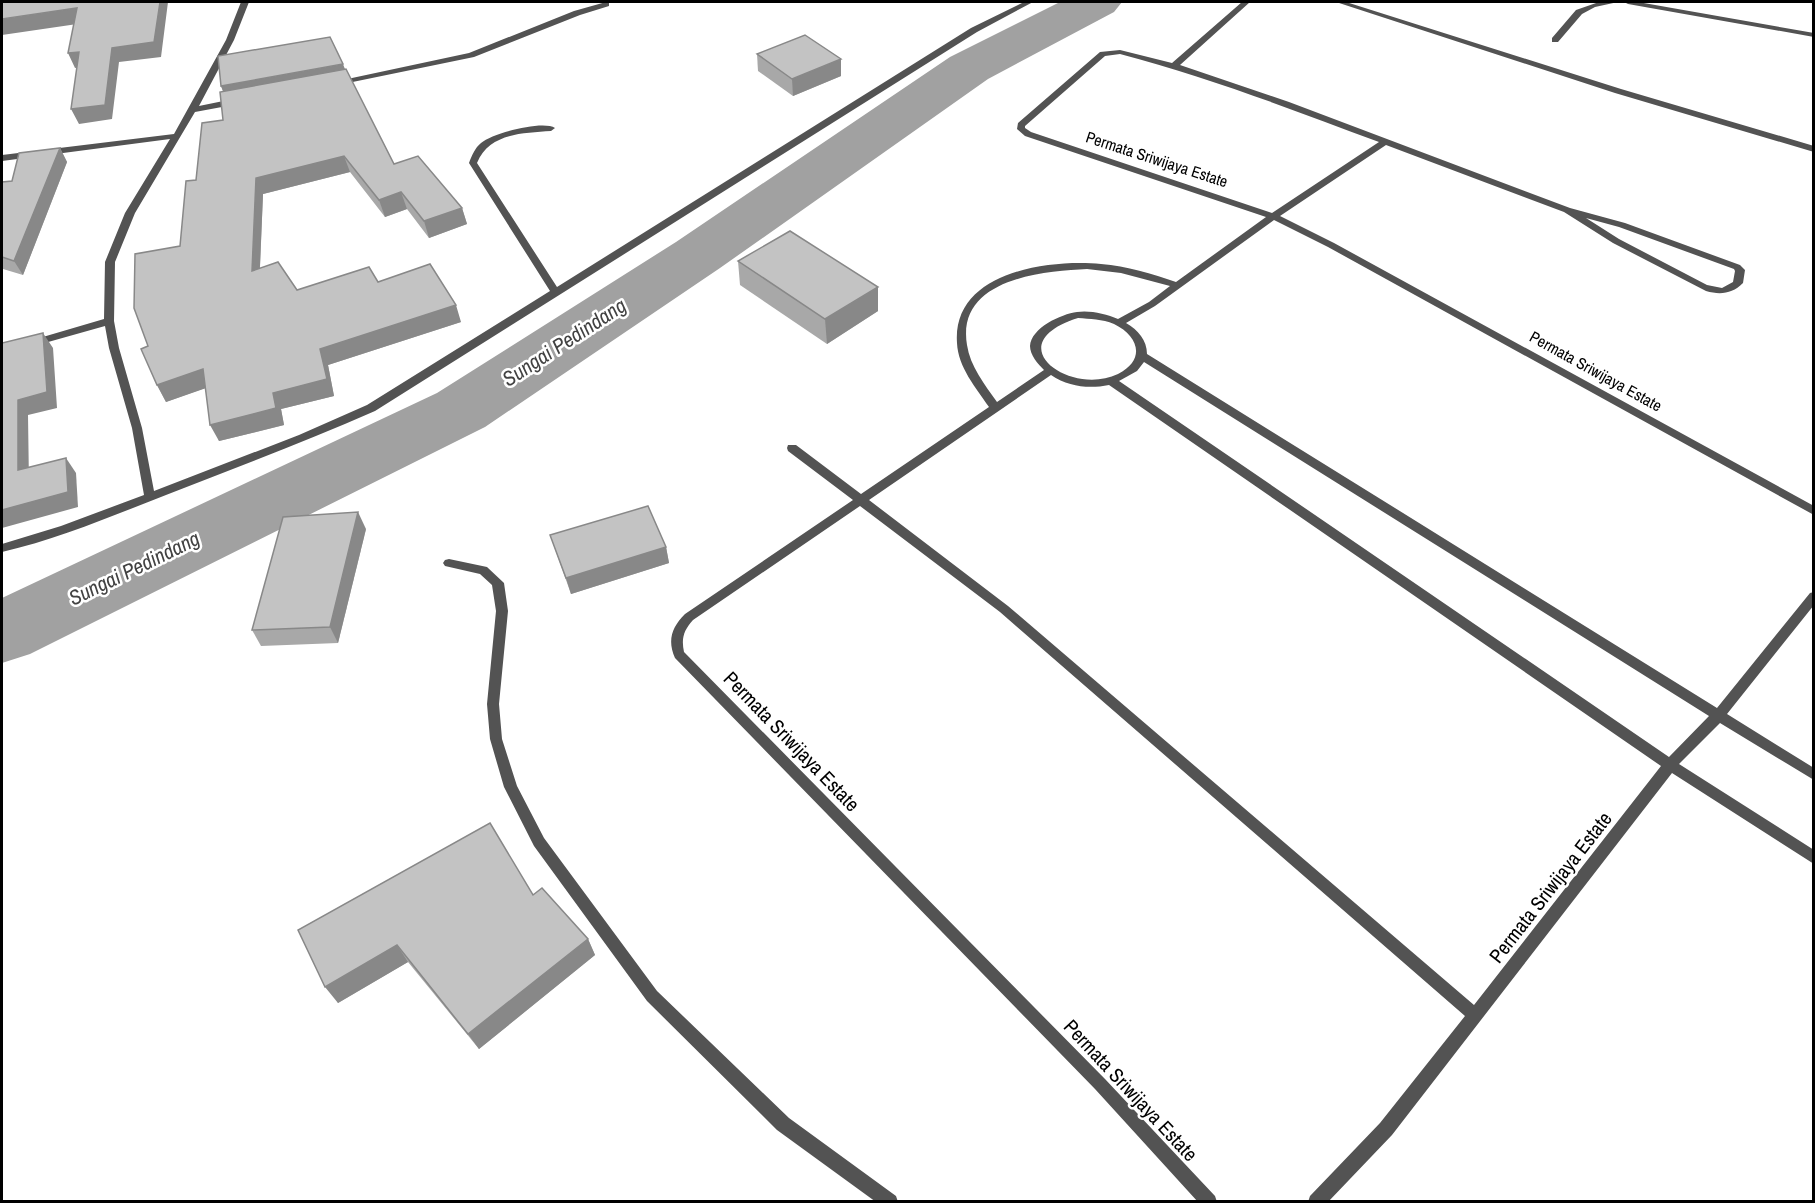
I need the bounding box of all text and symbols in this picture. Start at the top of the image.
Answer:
street label: Permata Sriwijaya Estate [1083,126,1231,192]
water label: Sungai Pedindang [496,291,632,393]
street label: Permata Sriwijaya Estate [1526,325,1666,417]
water label: Sungai Pedindang [64,524,205,612]
street label: Permata Sriwijaya Estate [718,665,866,817]
street label: Permata Sriwijaya Estate [1482,806,1618,968]
street label: Permata Sriwijaya Estate [1058,1013,1204,1167]

